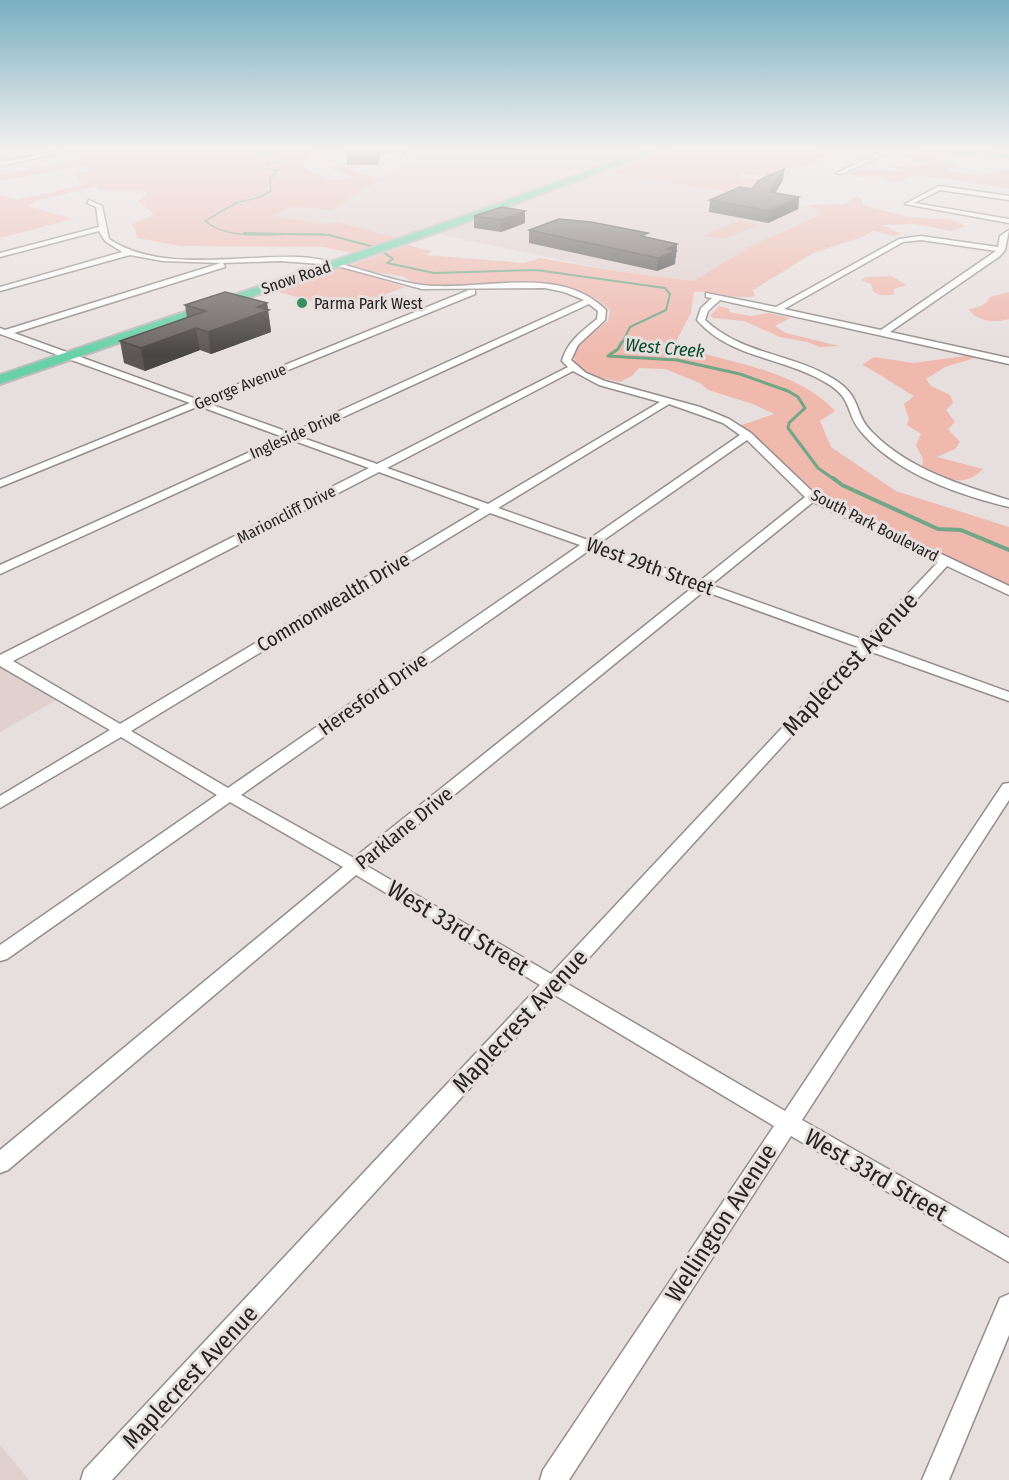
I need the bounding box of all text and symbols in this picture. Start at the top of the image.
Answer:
street label: Snow Road [259,257,333,298]
place label: Parma Park West [314,294,424,313]
marker: Parma Park West [295,296,309,310]
water label: West Creek [624,334,706,362]
street label: George Avenue [191,359,289,414]
street label: Ingleside Drive [247,406,344,463]
street label: Marioncliff Drive [234,481,339,547]
street label: South Park Boulevard [808,485,942,566]
street label: West 29th Street [583,532,717,600]
street label: Commonwealth Drive [252,547,414,657]
street label: Maplecrest Avenue [777,587,923,741]
street label: Heresford Drive [314,648,432,740]
street label: Parklane Drive [351,782,457,874]
street label: West 33rd Street [382,875,534,981]
street label: Maplecrest Avenue [447,944,593,1098]
street label: West 33rd Street [800,1123,952,1227]
street label: Wellington Avenue [659,1139,783,1307]
street label: Maplecrest Avenue [117,1300,263,1454]

